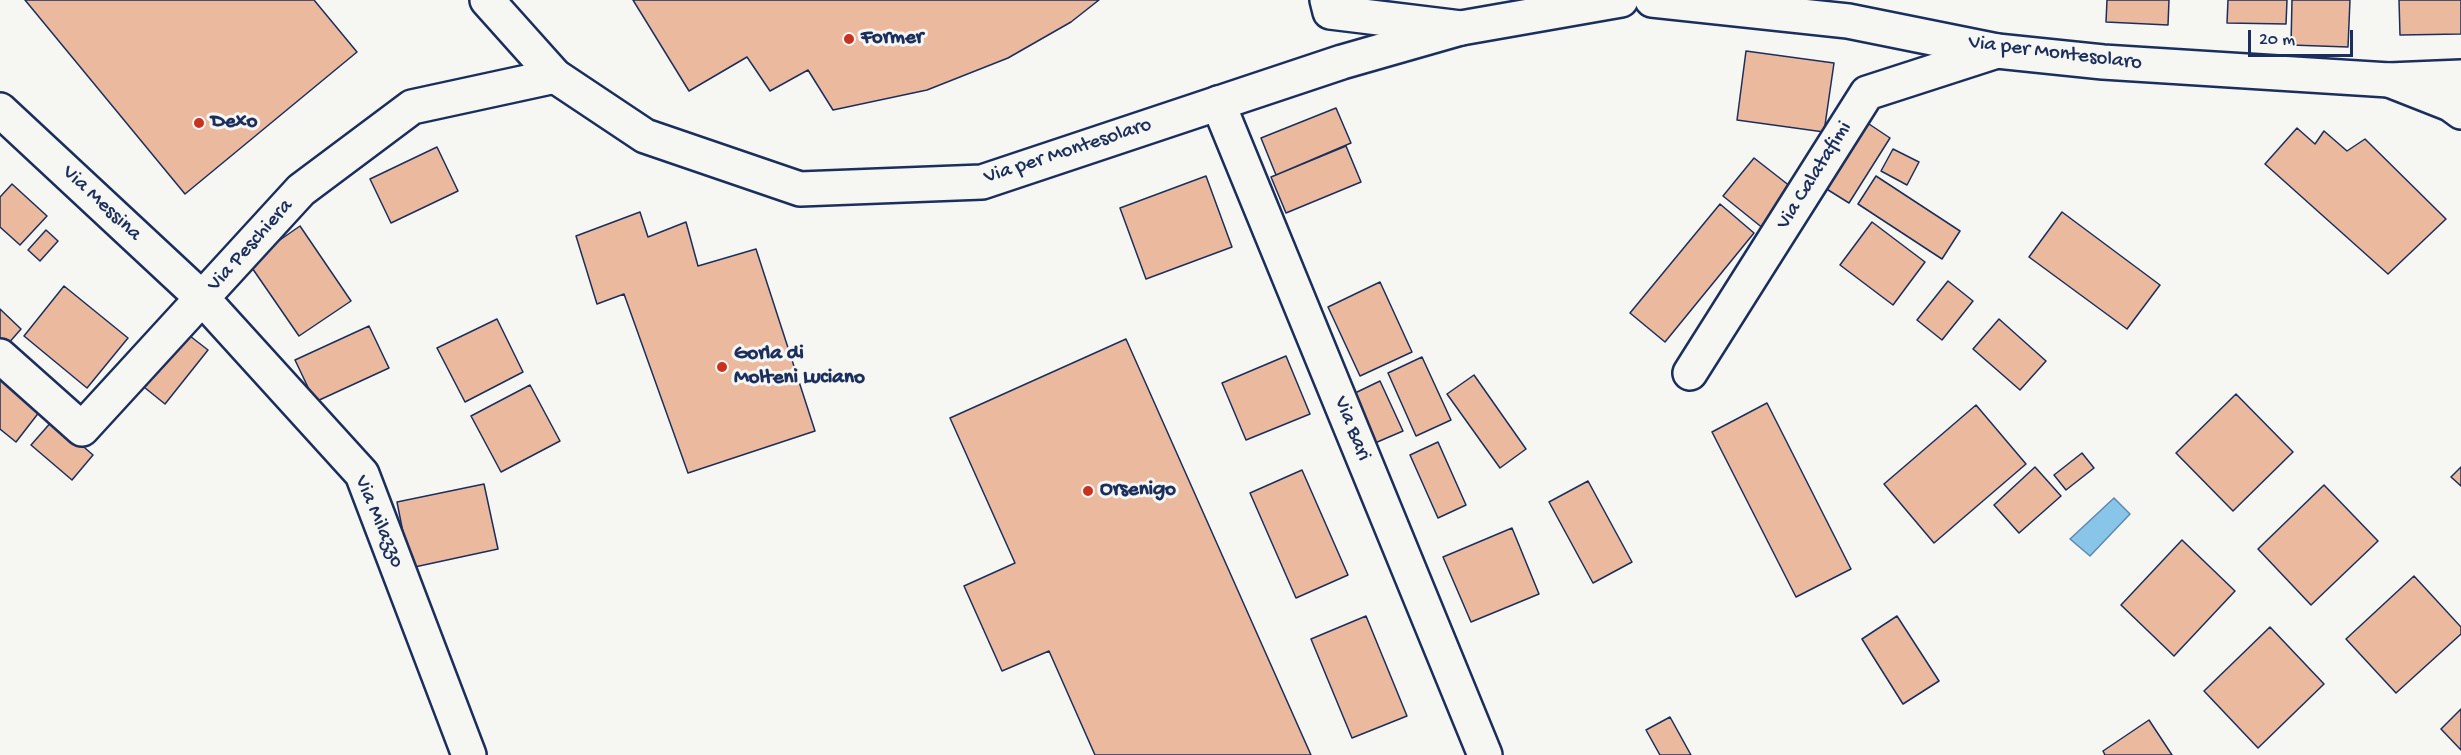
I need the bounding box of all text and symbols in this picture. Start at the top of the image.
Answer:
scale bar [2251,18,2356,56]
place label: Former [861,26,923,52]
text: 20 m [2259,30,2295,51]
street label: Via per Montesolaro [1967,31,2143,77]
marker: Former [842,32,856,46]
place label: Dexo [211,110,257,136]
street label: Via per Montesolaro [981,113,1155,191]
marker: Dexo [192,116,206,130]
street label: Via Calatafimi [1772,117,1858,235]
street label: Via Messina [56,161,146,247]
street label: Via Peschiera [203,194,299,298]
place label: Gorla di Molteni Luciano [734,342,865,392]
marker: Gorla di Molteni Luciano [715,360,729,374]
street label: Via Bari [1327,393,1375,465]
street label: Via Milazzo [347,472,409,572]
place label: Orsenigo [1100,478,1176,504]
marker: Orsenigo [1081,484,1095,498]

